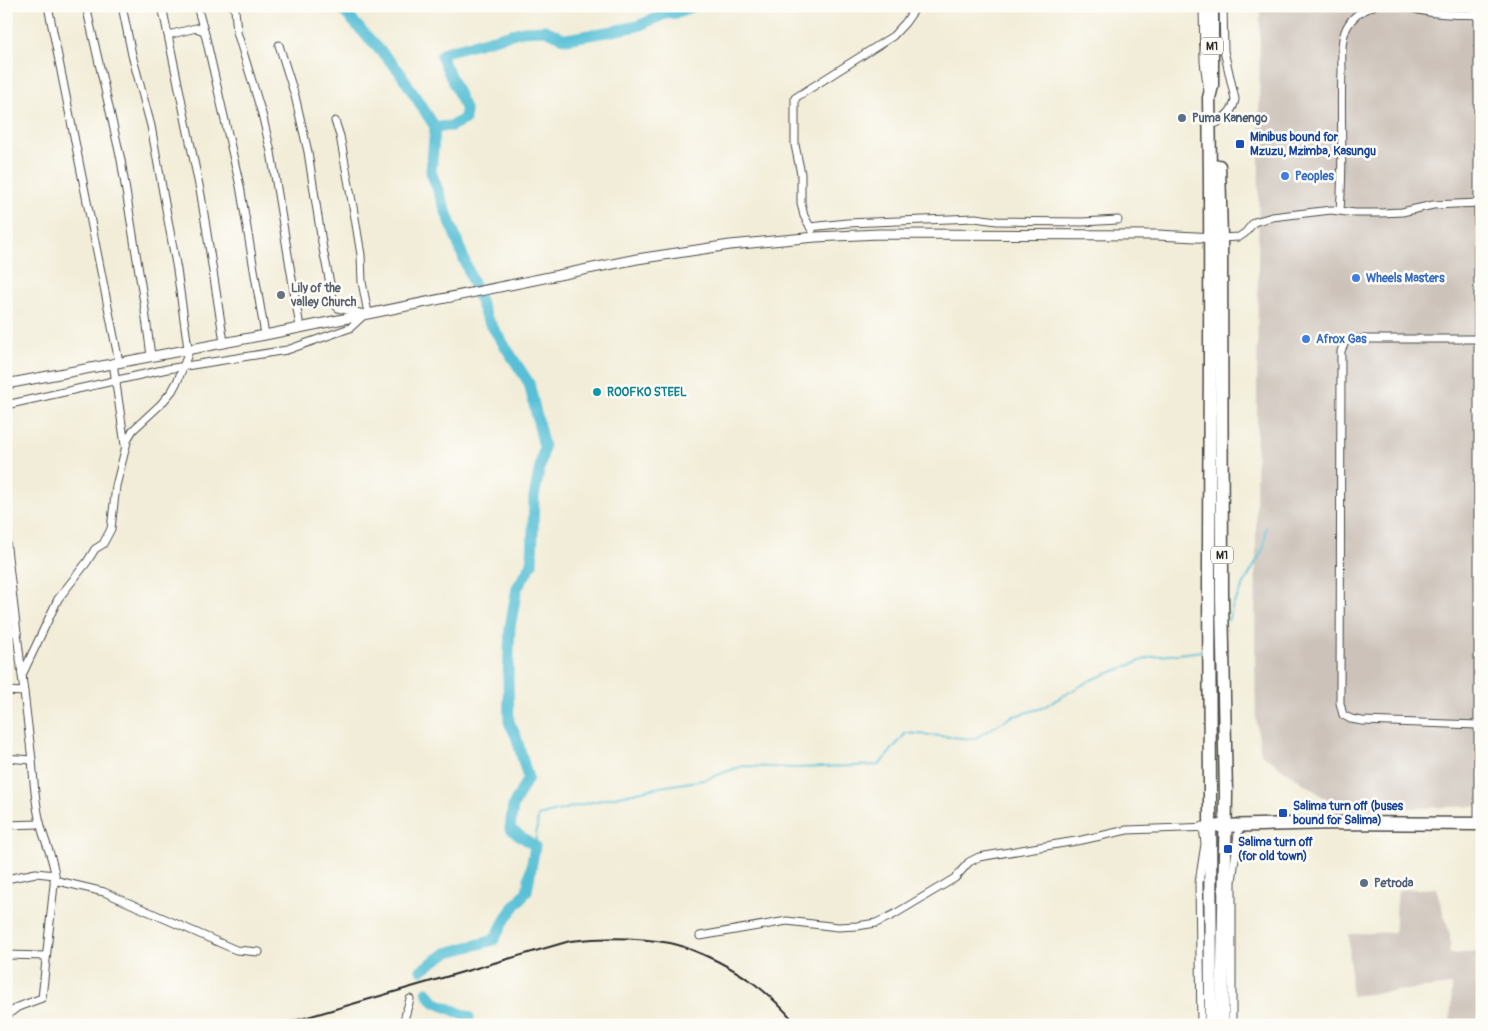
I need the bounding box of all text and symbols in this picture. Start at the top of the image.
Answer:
road number: M1 [1201,37,1223,54]
place label: Puma Kanengo [1192,111,1268,126]
marker: Puma Kanengo [1176,112,1188,124]
place label: Minibus bound for Mzuzu, Mzimba, Kasungu [1250,130,1376,159]
marker: Minibus bound for Mzuzu, Mzimba, Kasungu [1234,138,1246,150]
place label: Peoples [1295,169,1335,184]
marker: Peoples [1279,170,1291,182]
place label: Wheels Masters [1366,271,1445,286]
marker: Wheels Masters [1350,272,1362,284]
place label: Lily of the valley Church [290,281,357,310]
marker: Lily of the valley Church [275,289,287,301]
place label: Afrox Gas [1316,332,1367,347]
marker: Afrox Gas [1300,333,1312,345]
place label: ROOFKO STEEL [607,385,687,400]
marker: ROOFKO STEEL [591,386,603,398]
road number: M1 [1211,546,1233,564]
place label: Salima turn off (buses bound for Salima) [1293,799,1404,828]
marker: Salima turn off (buses bound for Salima) [1277,807,1289,819]
place label: Salima turn off (for old town) [1238,835,1313,864]
marker: Salima turn off (for old town) [1222,843,1234,855]
place label: Petroda [1374,876,1414,891]
marker: Petroda [1358,877,1370,889]

